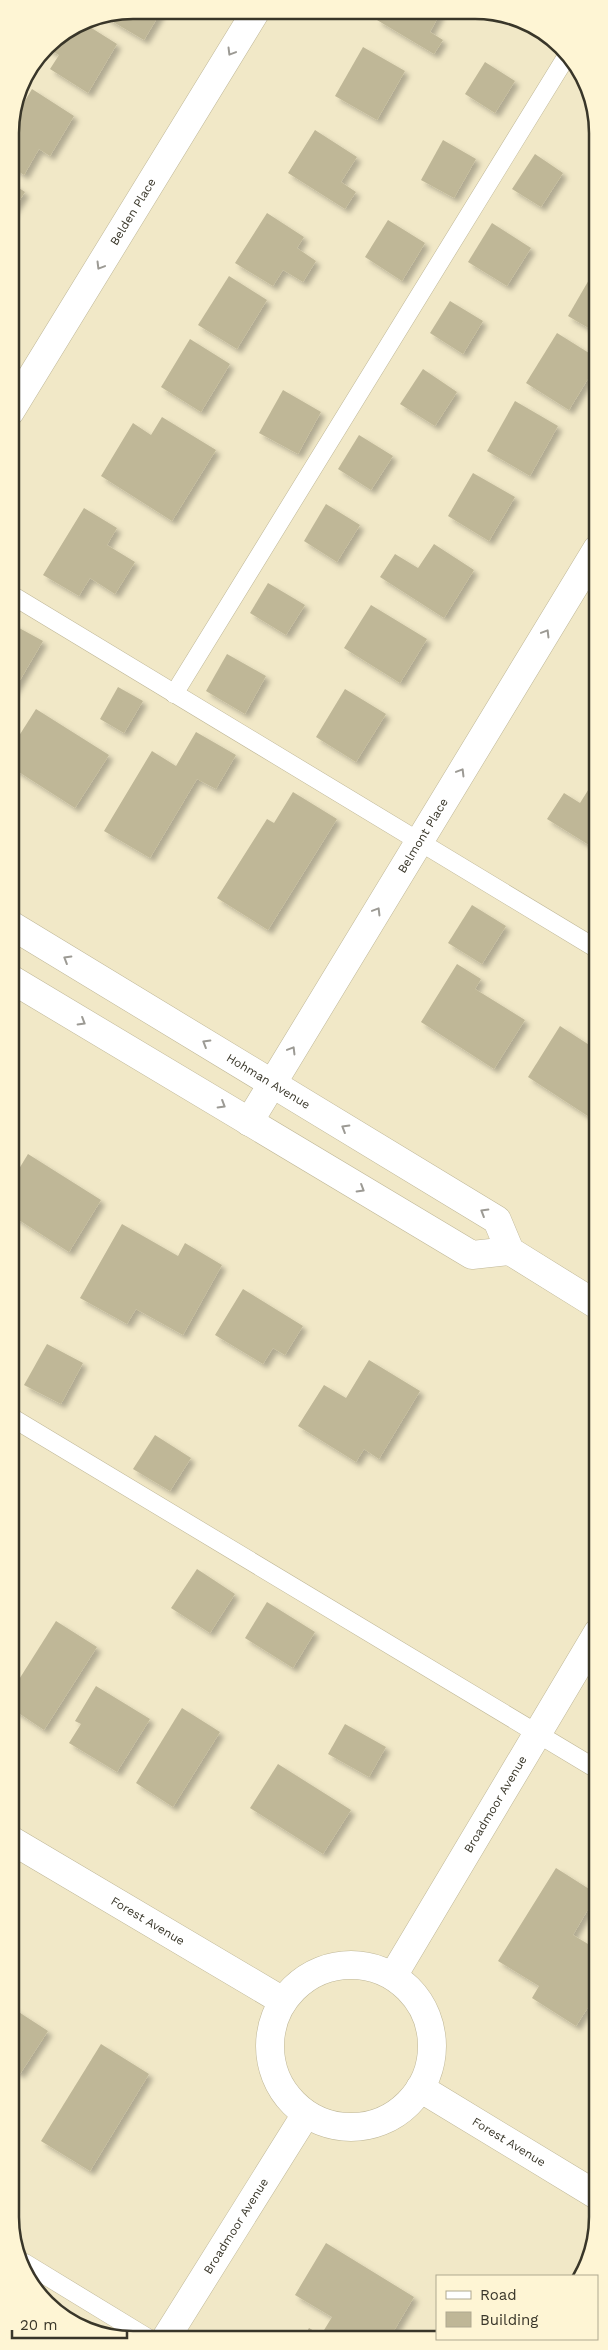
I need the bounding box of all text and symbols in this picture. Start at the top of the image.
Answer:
one-way arrow [227,47,237,56]
street label: Belden Place [107,176,159,248]
one-way arrow [97,260,107,269]
one-way arrow [539,630,549,639]
one-way arrow [455,769,465,778]
street label: Belmont Place [395,796,451,876]
one-way arrow [370,908,380,917]
one-way arrow [64,956,73,966]
one-way arrow [77,1016,86,1026]
one-way arrow [203,1040,212,1050]
one-way arrow [286,1046,296,1055]
street label: Hohman Avenue [224,1051,313,1112]
one-way arrow [216,1099,225,1109]
one-way arrow [342,1124,351,1134]
one-way arrow [356,1182,365,1192]
one-way arrow [481,1208,490,1218]
street label: Broadmoor Avenue [461,1753,530,1855]
street label: Forest Avenue [109,1894,187,1948]
street label: Forest Avenue [470,2114,548,2169]
street label: Broadmoor Avenue [201,2175,271,2277]
legend [436,2275,598,2340]
text: Road [480,2286,517,2304]
scale bar [12,2308,128,2340]
text: Building [480,2311,538,2329]
text: 20 m [20,2316,58,2334]

